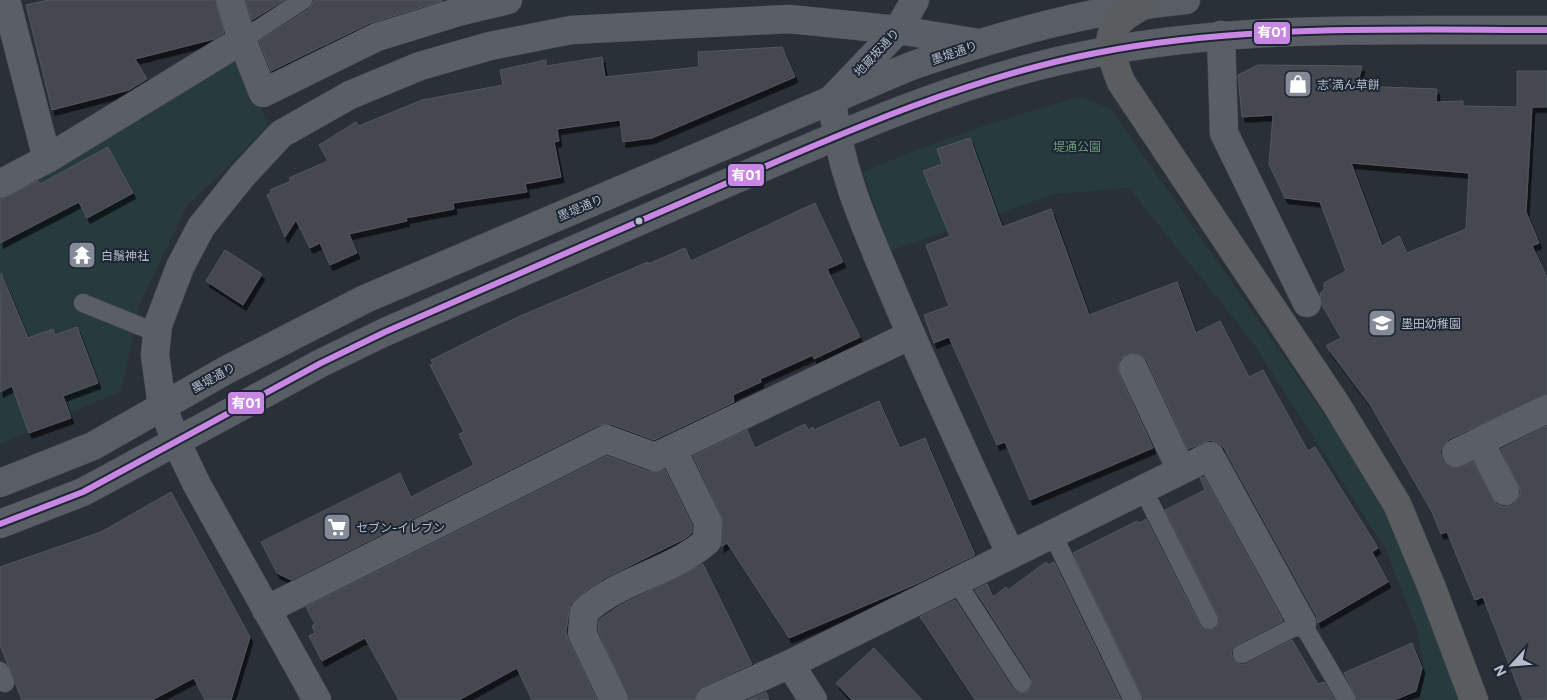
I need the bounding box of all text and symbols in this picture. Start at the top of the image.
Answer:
line badge: 有01 [1253,21,1291,45]
text: 有01 [1257,23,1287,40]
street label: 地蔵坂通り [850,25,902,79]
street label: 墨堤通り [929,38,979,66]
shop icon: 志 ゙満ん草餅 [1283,69,1313,99]
place label: 志 ゙満ん草餅 [1317,77,1380,91]
park label: 堤通公園 [1053,139,1101,153]
line badge: 有01 [727,163,765,187]
text: 有01 [731,166,761,183]
street label: 墨堤通り [555,191,605,223]
unlabelled marker [634,216,644,226]
temple icon: 白鬚神社 [67,240,97,270]
place label: 白鬚神社 [101,248,149,262]
school or university icon: 墨田幼稚園 [1367,308,1397,338]
place label: 墨田幼稚園 [1401,316,1461,330]
street label: 墨堤通り [189,359,237,395]
line badge: 有01 [227,391,265,415]
text: 有01 [231,394,261,411]
supermarket icon: セブン-イレブン [322,512,352,542]
place label: セブン-イレブン [356,520,445,534]
north arrow [1487,640,1537,690]
text: N [1490,662,1510,679]

